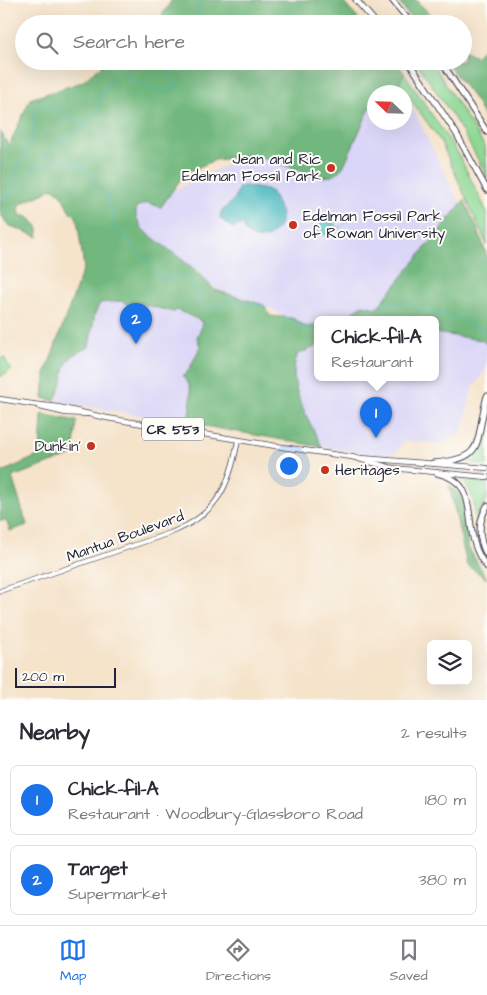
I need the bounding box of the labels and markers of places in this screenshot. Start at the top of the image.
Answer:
place label: Jean and Ric Edelman Fossil Park [182,149,322,187]
marker: Jean and Ric Edelman Fossil Park [325,162,337,174]
place label: Edelman Fossil Park of Rowan University [303,206,445,245]
marker: Edelman Fossil Park of Rowan University [287,219,299,231]
pin: 2 [120,303,152,344]
pin: 1 [360,397,392,438]
place label: Dunkin' [35,436,81,457]
marker: Dunkin' [85,440,97,452]
place label: Heritages [335,460,400,482]
marker: Heritages [319,464,331,476]

